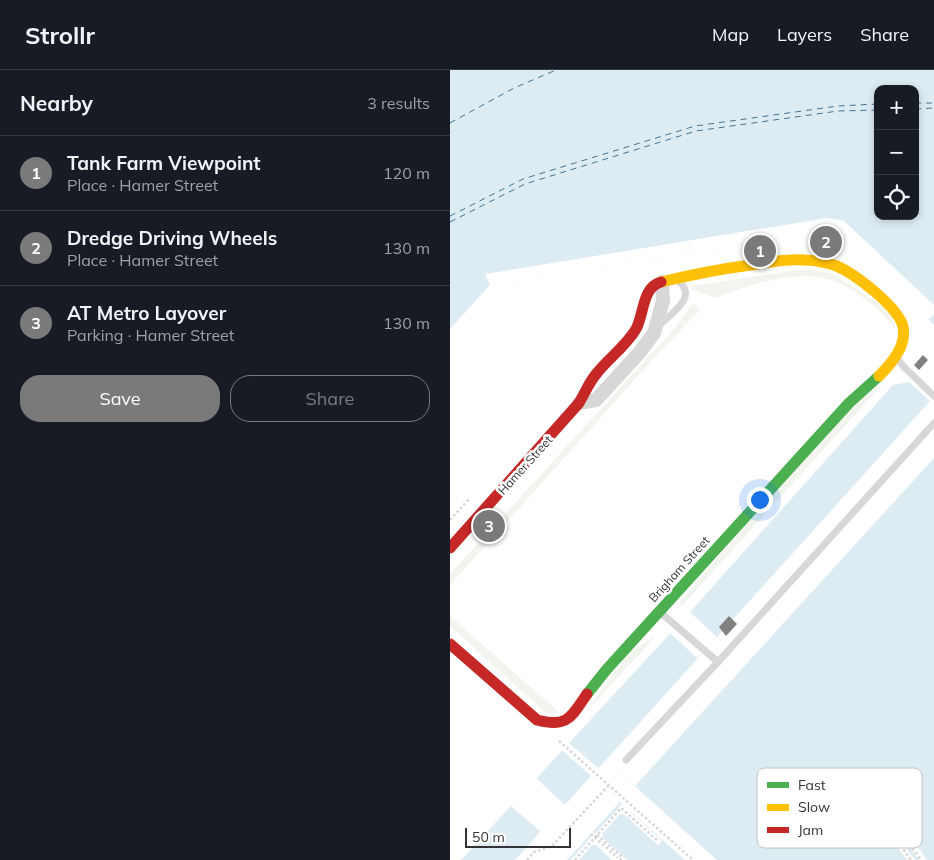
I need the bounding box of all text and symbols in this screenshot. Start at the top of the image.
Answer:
text: Strollr [25,20,95,50]
text: Map [712,23,749,46]
text: Layers [777,23,832,46]
text: Share [860,23,909,46]
map controls [874,85,919,220]
button: + [874,85,919,130]
text: Nearby [20,90,93,116]
text: 3 results [367,93,430,113]
button: − [874,130,919,175]
text: Tank Farm Viewpoint [67,151,261,175]
text: 1 [31,163,41,183]
text: 120 m [383,163,430,183]
text: Place · Hamer Street [67,175,218,195]
button: locate [874,175,919,220]
pin: 2 [810,223,842,261]
text: Dredge Driving Wheels [67,226,277,250]
pin: 1 [744,232,776,270]
text: 2 [31,238,41,258]
text: 130 m [383,238,430,258]
text: Place · Hamer Street [67,250,218,270]
text: AT Metro Layover [67,301,226,325]
text: 3 [31,313,41,333]
text: 130 m [383,313,430,333]
text: Parking · Hamer Street [67,325,234,345]
button: Save [20,375,220,422]
button: Share [230,375,430,422]
street label: Hamer Street [495,432,555,498]
your location [747,487,773,513]
pin: 3 [473,507,505,545]
street label: Brigham Street [645,533,713,605]
legend [757,768,922,848]
text: Fast [798,776,826,794]
text: Slow [798,798,830,816]
text: Jam [798,821,823,839]
scale bar [465,825,571,848]
text: 50 m [472,828,505,846]

